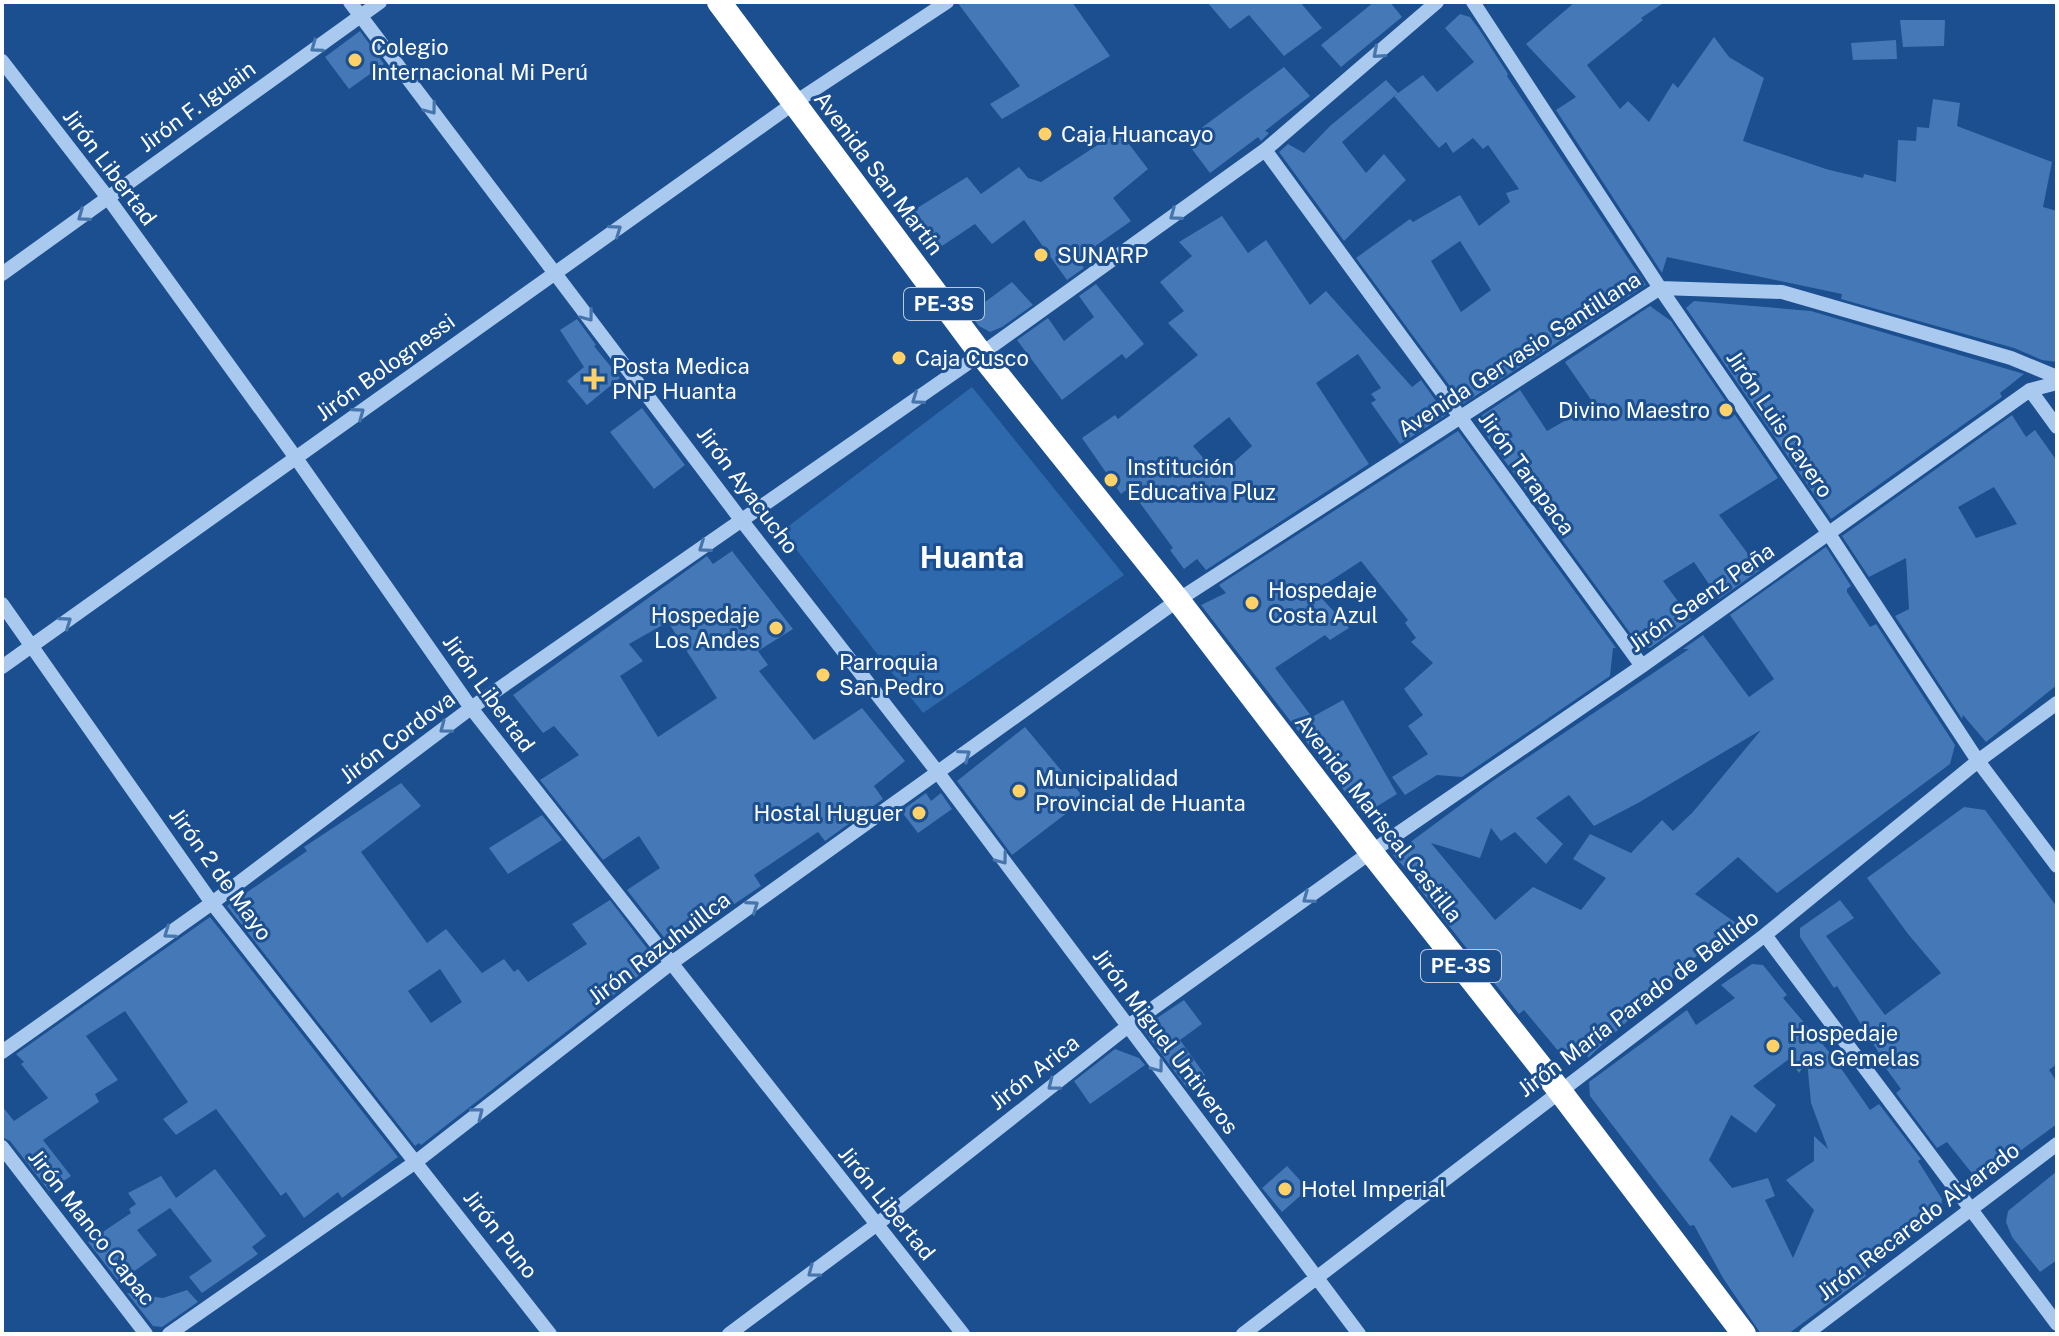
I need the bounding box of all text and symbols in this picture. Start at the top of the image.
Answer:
place label: Colegio Internacional Mi Perú [371,34,588,85]
one-way arrow [310,38,325,52]
one-way arrow [1372,43,1387,58]
marker: Colegio Internacional Mi Perú [346,51,364,69]
street label: Jirón F. Iguain [134,55,260,157]
street label: Avenida San Martín [809,86,949,260]
one-way arrow [422,100,436,114]
street label: Jirón Libertad [58,104,162,230]
place label: Caja Huancayo [1061,121,1214,147]
marker: Caja Huancayo [1036,125,1054,143]
one-way arrow [1169,205,1183,220]
one-way arrow [77,206,91,221]
one-way arrow [608,225,622,239]
place label: SUNARP [1057,242,1148,268]
marker: SUNARP [1032,246,1050,264]
street label: Avenida Gervasio Santillana [1393,266,1645,442]
road number: PE-3S [904,288,984,320]
one-way arrow [579,307,593,321]
street label: Jirón Bolognessi [311,308,459,426]
place label: Caja Cusco [915,345,1029,371]
street label: Jirón Luis Cavero [1721,346,1839,502]
marker: Caja Cusco [890,349,908,367]
place label: Posta Medica PNP Huanta [612,353,750,404]
marker: Posta Medica PNP Huanta [583,368,605,390]
one-way arrow [912,389,926,404]
place label: Divino Maestro [1558,397,1710,423]
marker: Divino Maestro [1717,401,1735,419]
street label: Jirón Tarapaca [1473,406,1581,540]
one-way arrow [350,408,365,423]
street label: Jirón Ayacucho [692,421,804,559]
place label: Institución Educativa Pluz [1127,454,1276,505]
marker: Institución Educativa Pluz [1102,471,1120,489]
one-way arrow [698,537,712,552]
street label: Jirón Saenz Peña [1623,537,1779,657]
district label: Huanta [920,539,1024,575]
place label: Hospedaje Costa Azul [1268,577,1378,628]
marker: Hospedaje Costa Azul [1243,594,1261,612]
place label: Hospedaje Los Andes [651,602,760,653]
one-way arrow [57,617,71,632]
marker: Hospedaje Los Andes [767,619,785,637]
street label: Jirón Libertad [438,629,540,757]
place label: Parroquia San Pedro [839,649,944,700]
marker: Parroquia San Pedro [814,666,832,684]
street label: Jirón Cordova [334,685,460,789]
street label: Avenida Mariscal Castilla [1290,709,1468,927]
one-way arrow [439,719,453,733]
one-way arrow [956,750,970,765]
place label: Municipalidad Provincial de Huanta [1035,765,1246,816]
marker: Municipalidad Provincial de Huanta [1010,782,1028,800]
place label: Hostal Huguer [754,800,903,826]
street label: Jirón 2 de Mayo [164,803,278,945]
marker: Hostal Huguer [910,804,928,822]
one-way arrow [993,850,1007,865]
street label: Jirón Razuhuillca [583,886,735,1010]
one-way arrow [1302,888,1316,902]
one-way arrow [744,901,758,916]
street label: Jirón María Parado de Bellido [1512,904,1764,1102]
one-way arrow [163,924,177,938]
street label: Jirón Miguel Untiveros [1088,943,1244,1139]
road number: PE-3S [1421,950,1501,982]
place label: Hospedaje Las Gemelas [1789,1020,1920,1071]
street label: Jirón Arica [984,1029,1084,1115]
marker: Hospedaje Las Gemelas [1764,1037,1782,1055]
one-way arrow [1148,1058,1162,1073]
one-way arrow [1048,1075,1062,1090]
one-way arrow [469,1109,484,1123]
street label: Jirón Recaredo Alvarado [1812,1136,2024,1306]
street label: Jirón Libertad [833,1141,941,1265]
street label: Jirón Manco Capac [23,1144,161,1310]
place label: Hotel Imperial [1301,1176,1446,1202]
marker: Hotel Imperial [1276,1180,1294,1198]
street label: Jirón Puno [458,1185,544,1283]
one-way arrow [807,1262,822,1276]

